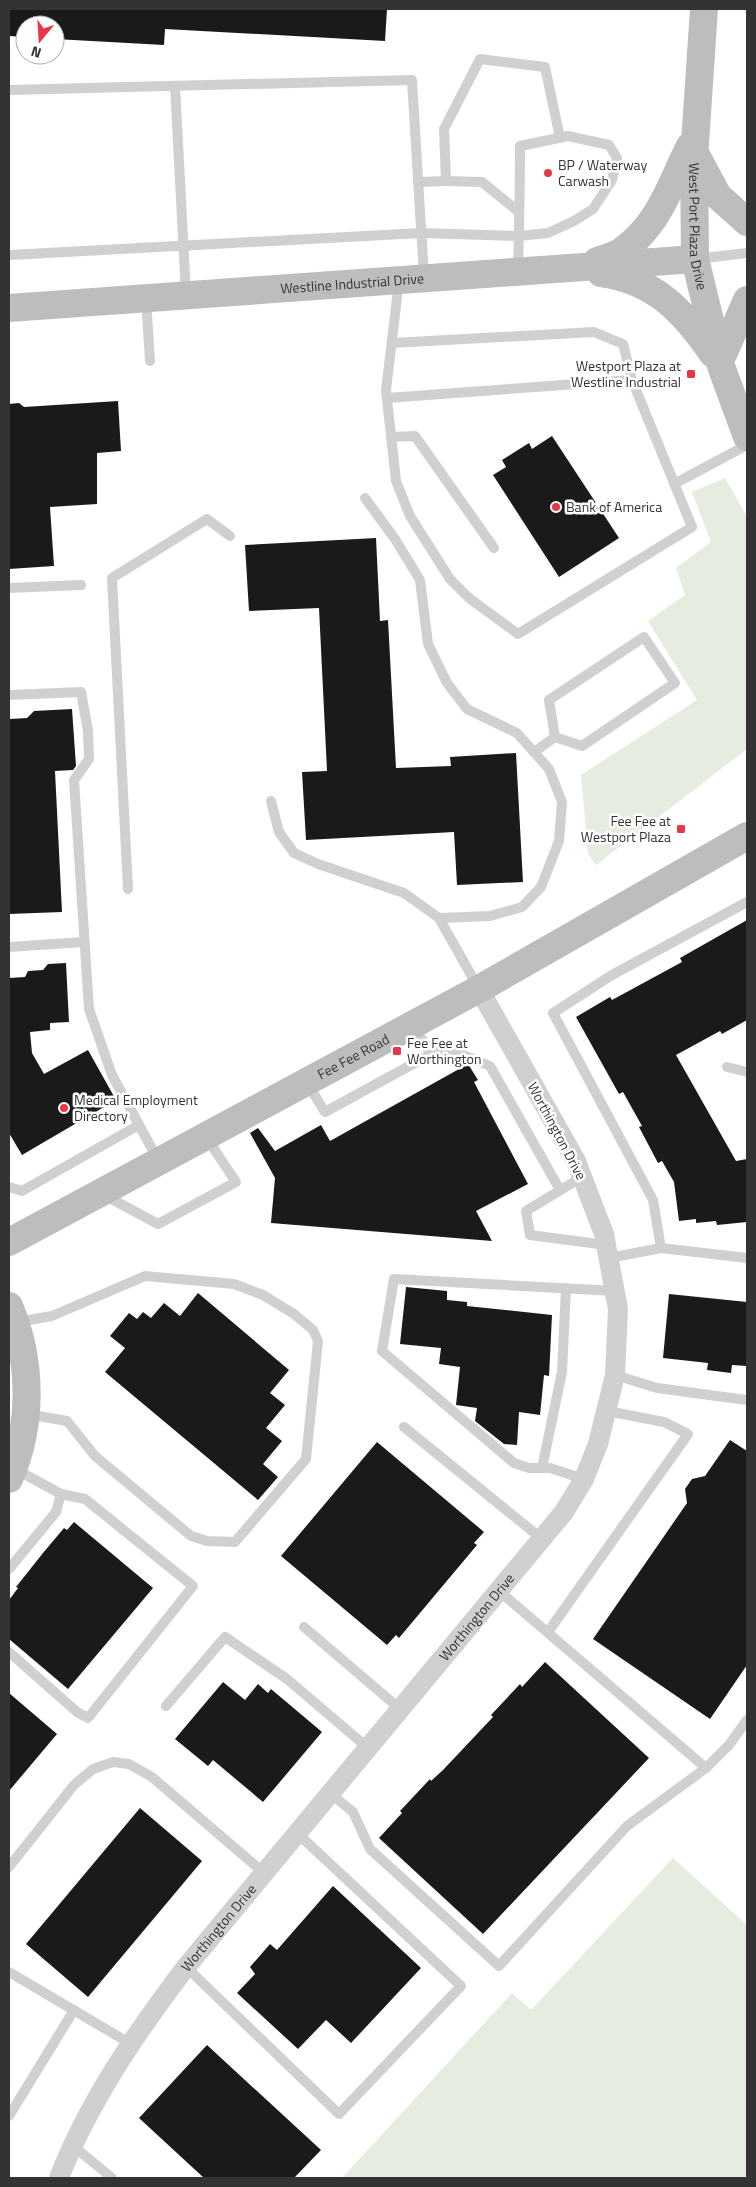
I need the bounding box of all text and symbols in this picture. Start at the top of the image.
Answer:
north arrow [15,15,65,65]
text: N [28,41,44,64]
place label: BP / Waterway Carwash [558,154,647,191]
street label: West Port Plaza Drive [684,163,713,292]
marker: BP / Waterway Carwash [542,167,554,179]
street label: Westline Industrial Drive [280,267,425,299]
place label: Westport Plaza at Westline Industrial [571,355,681,392]
marker: Westport Plaza at Westline Industrial [685,368,697,380]
place label: Bank of America [566,496,662,517]
marker: Bank of America [550,501,562,513]
place label: Fee Fee at Westport Plaza [581,810,671,847]
marker: Fee Fee at Westport Plaza [675,823,687,835]
street label: Fee Fee Road [313,1028,393,1084]
place label: Fee Fee at Worthington [407,1032,481,1069]
marker: Fee Fee at Worthington [391,1045,403,1057]
street label: Worthington Drive [523,1078,592,1183]
place label: Medical Employment Directory [74,1089,198,1126]
marker: Medical Employment Directory [58,1102,70,1114]
street label: Worthington Drive [434,1568,519,1665]
street label: Worthington Drive [175,1879,261,1976]

